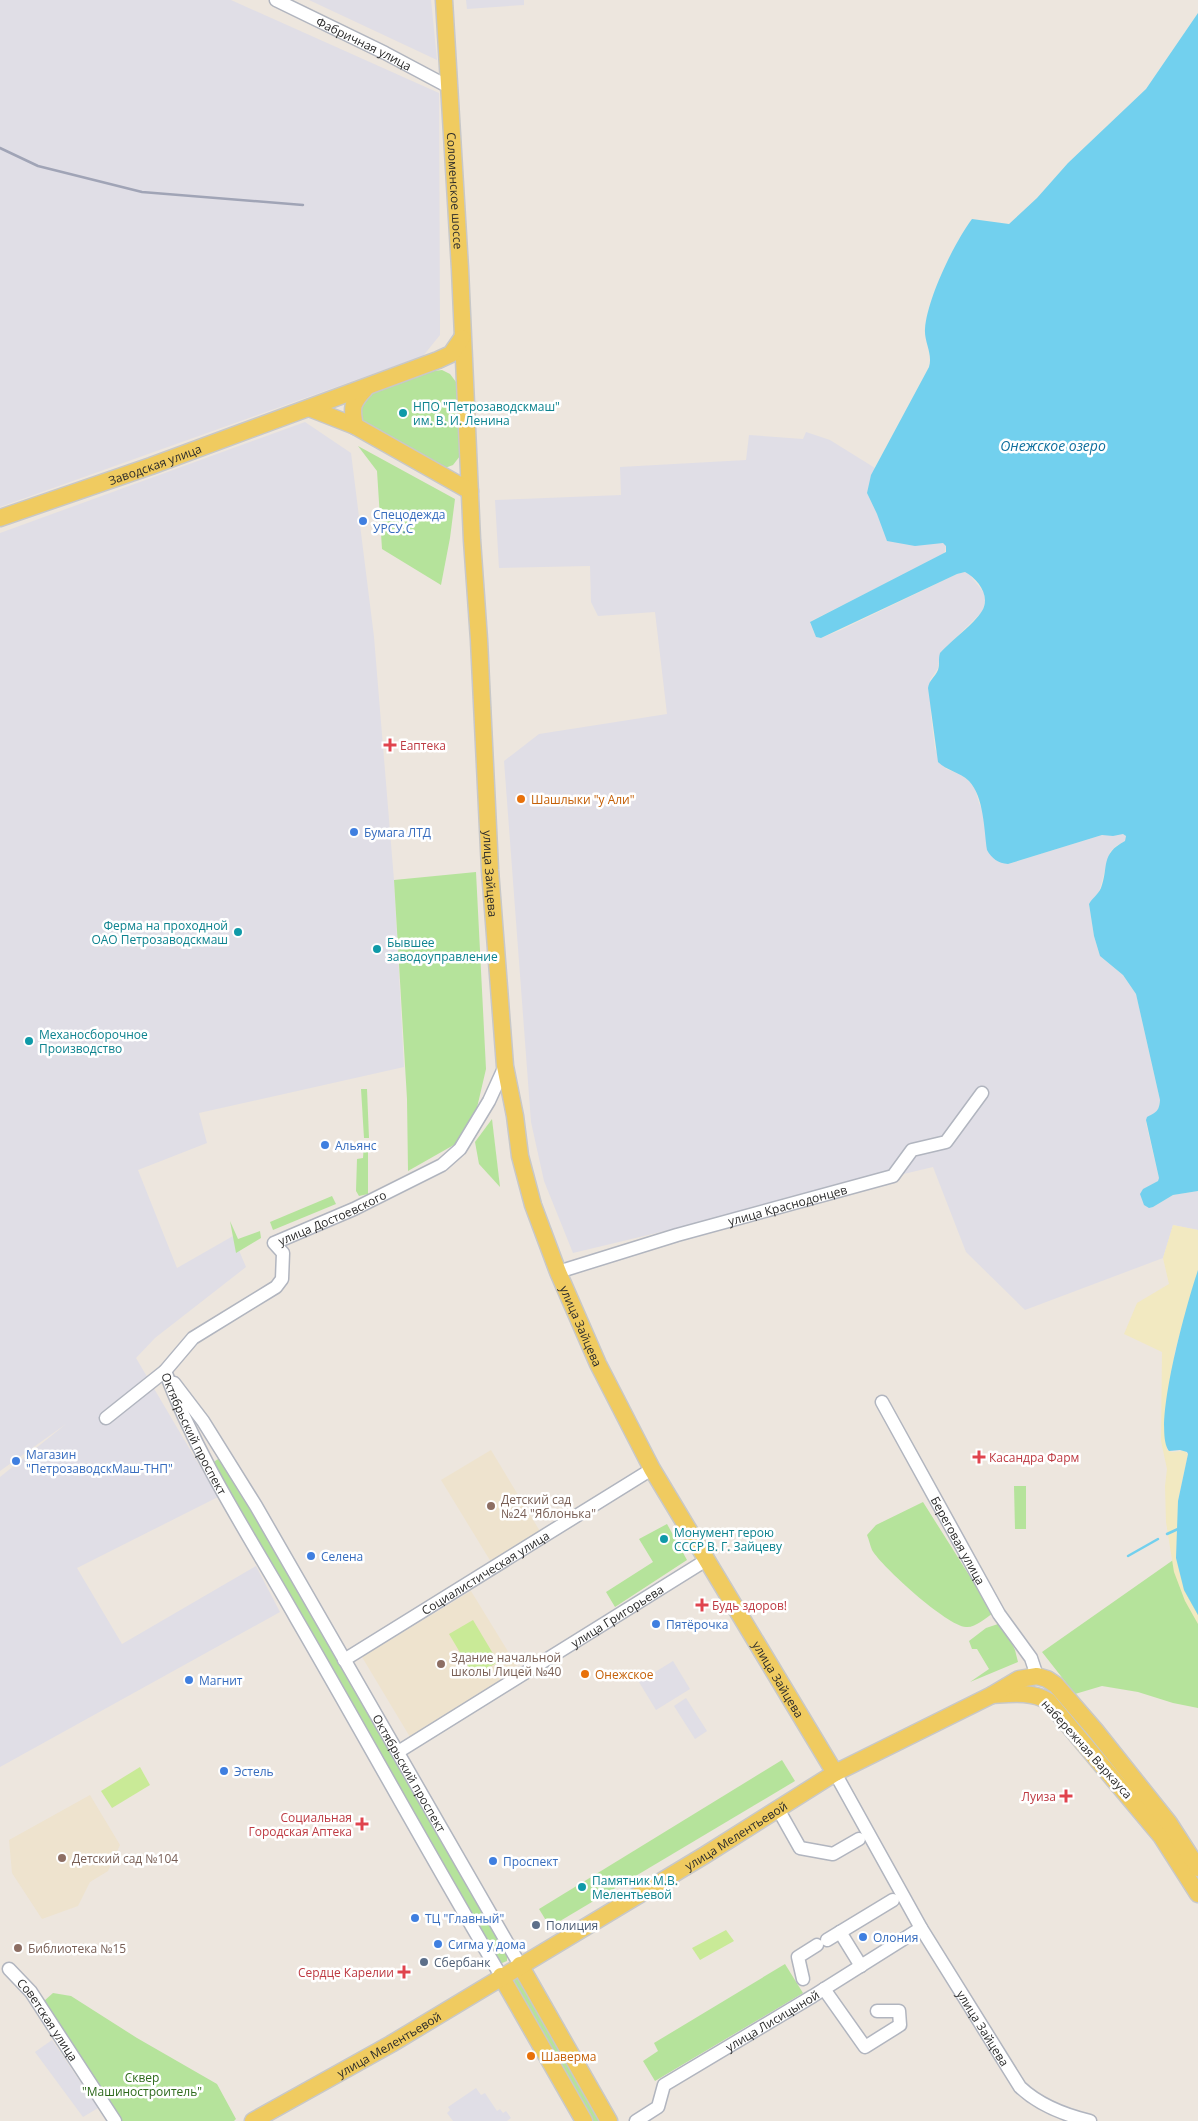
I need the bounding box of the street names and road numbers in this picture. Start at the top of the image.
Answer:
street label: Фабричная улица [313,12,415,74]
street label: Соломенское шоссе [443,132,467,250]
street label: Заводская улица [106,440,204,489]
street label: улица Зайцева [480,830,502,918]
street label: улица Краснодонцев [726,1180,849,1229]
street label: улица Достоевского [275,1186,389,1249]
street label: улица Зайцева [556,1283,607,1369]
street label: Октябрьский проспект [158,1370,231,1498]
street label: Береговая улица [927,1493,990,1588]
street label: Социалистическая улица [418,1526,552,1619]
street label: улица Григорьева [567,1580,667,1651]
street label: улица Зайцева [749,1637,808,1721]
street label: набережная Варкауса [1038,1696,1136,1802]
street label: Октябрьский проспект [369,1711,450,1835]
street label: улица Мелентьевой [681,1797,790,1874]
street label: Советская улица [14,1974,82,2064]
street label: улица Лисицыной [722,1986,822,2055]
street label: улица Зайцева [953,1987,1013,2069]
street label: улица Мелентьевой [334,2007,444,2081]

